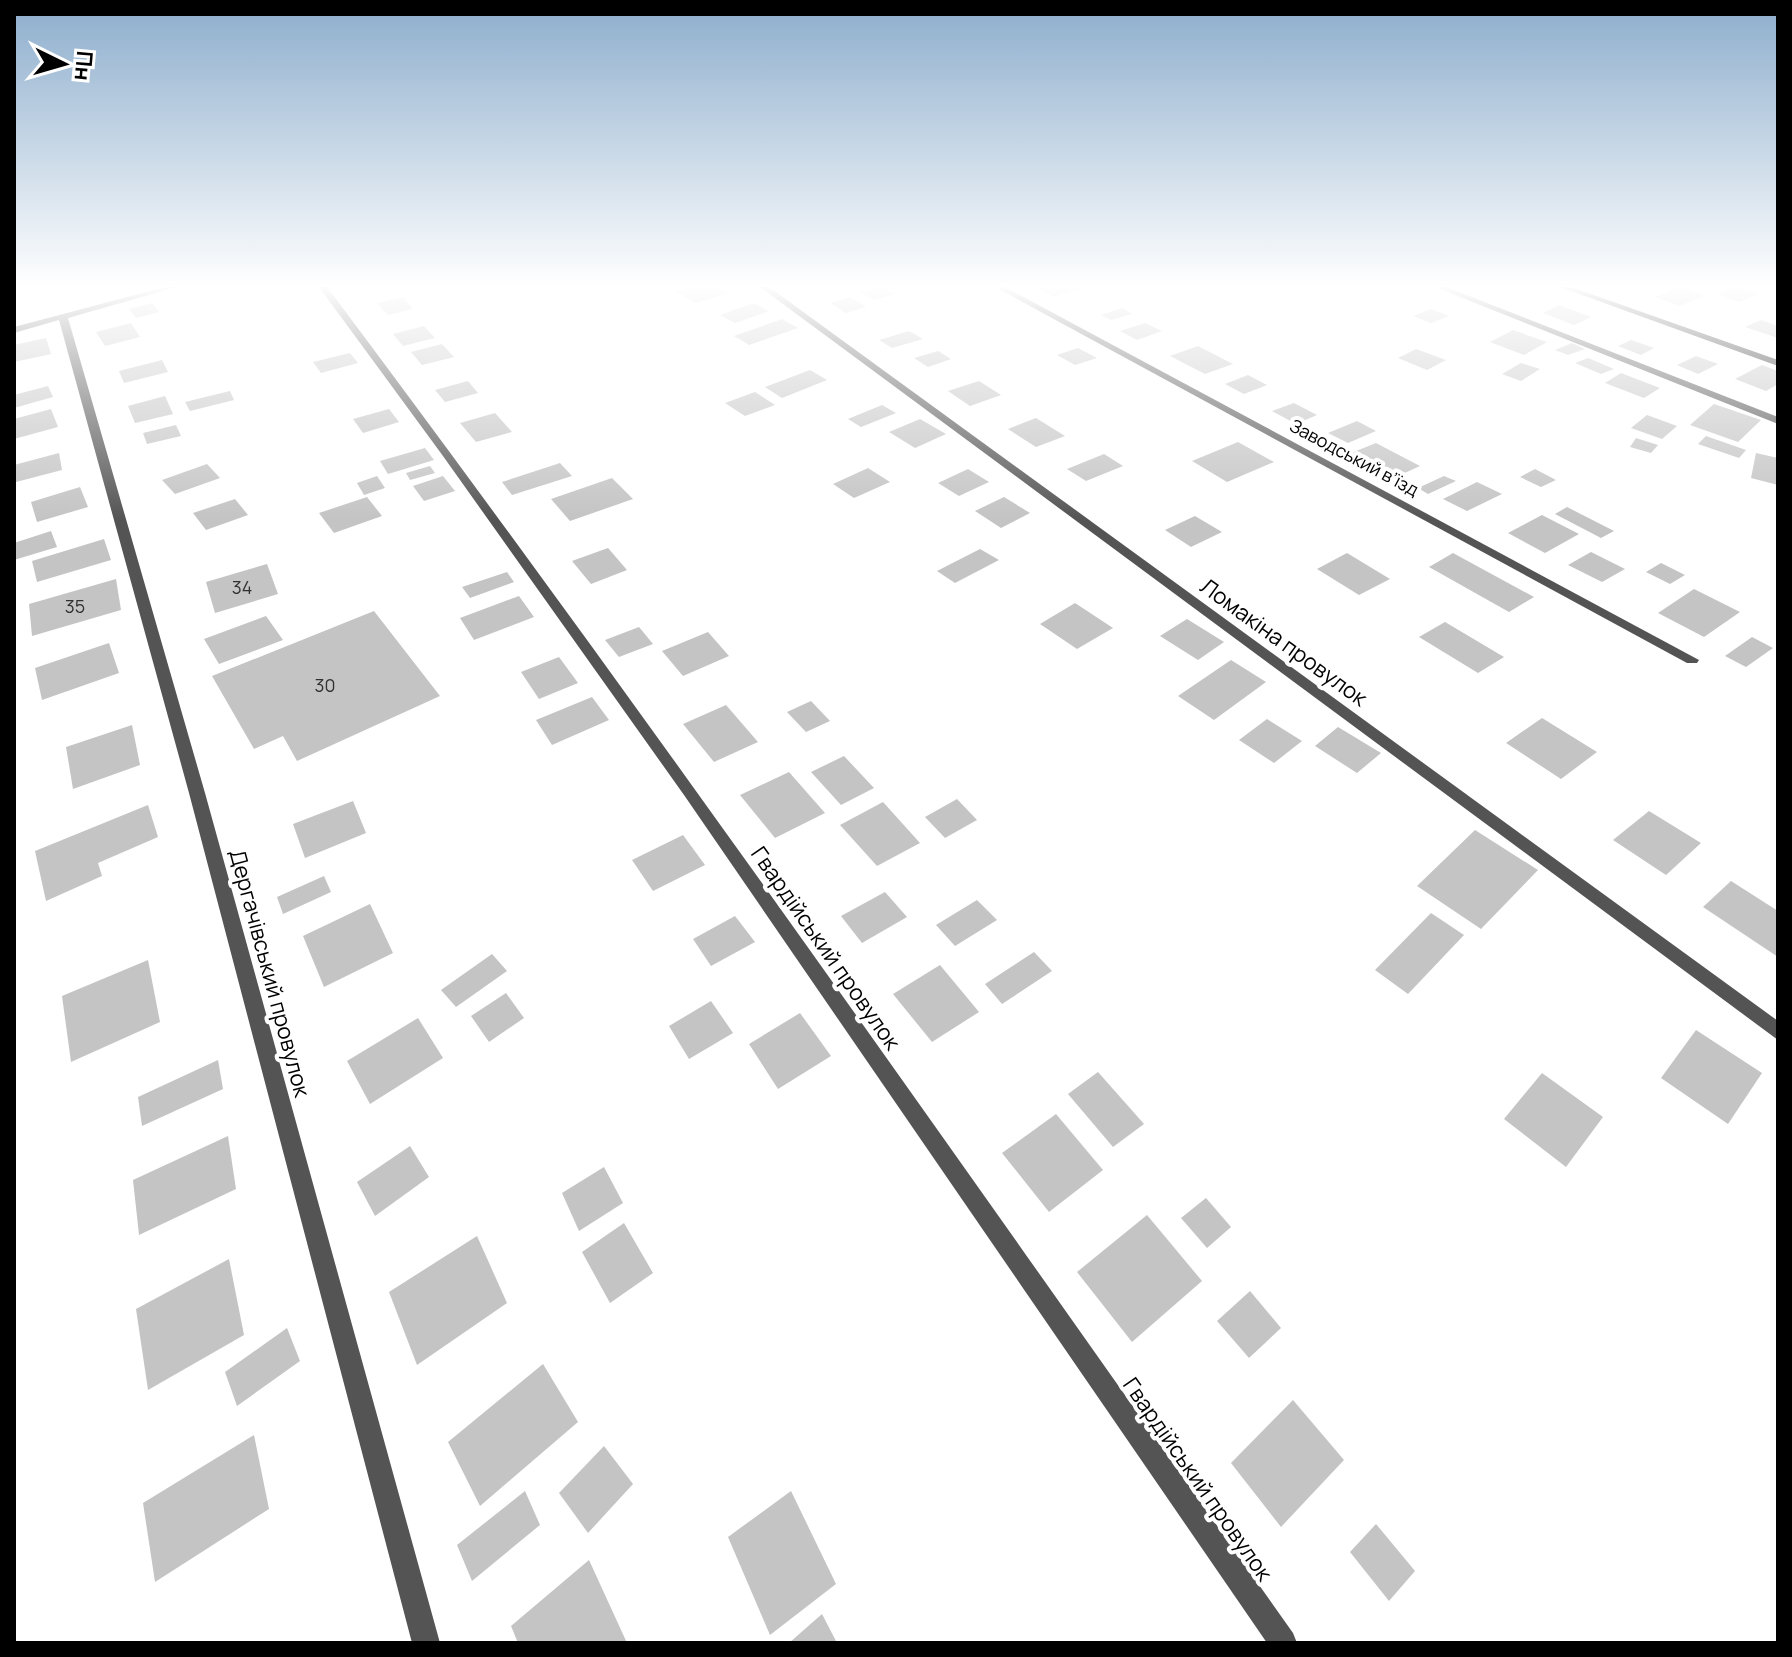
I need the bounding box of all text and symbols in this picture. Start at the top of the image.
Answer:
north arrow [24,24,104,104]
text: Пн [68,50,100,82]
street label: Заводський в’їзд [1286,413,1423,501]
street label: Ломакіна провулок [1194,571,1374,713]
house number: 34 [232,575,252,599]
house number: 35 [65,594,85,618]
house number: 30 [315,673,335,697]
street label: Гвардійський провулок [744,840,908,1057]
street label: Дергачівський провулок [222,846,318,1101]
street label: Гвардійський провулок [1116,1371,1280,1588]

